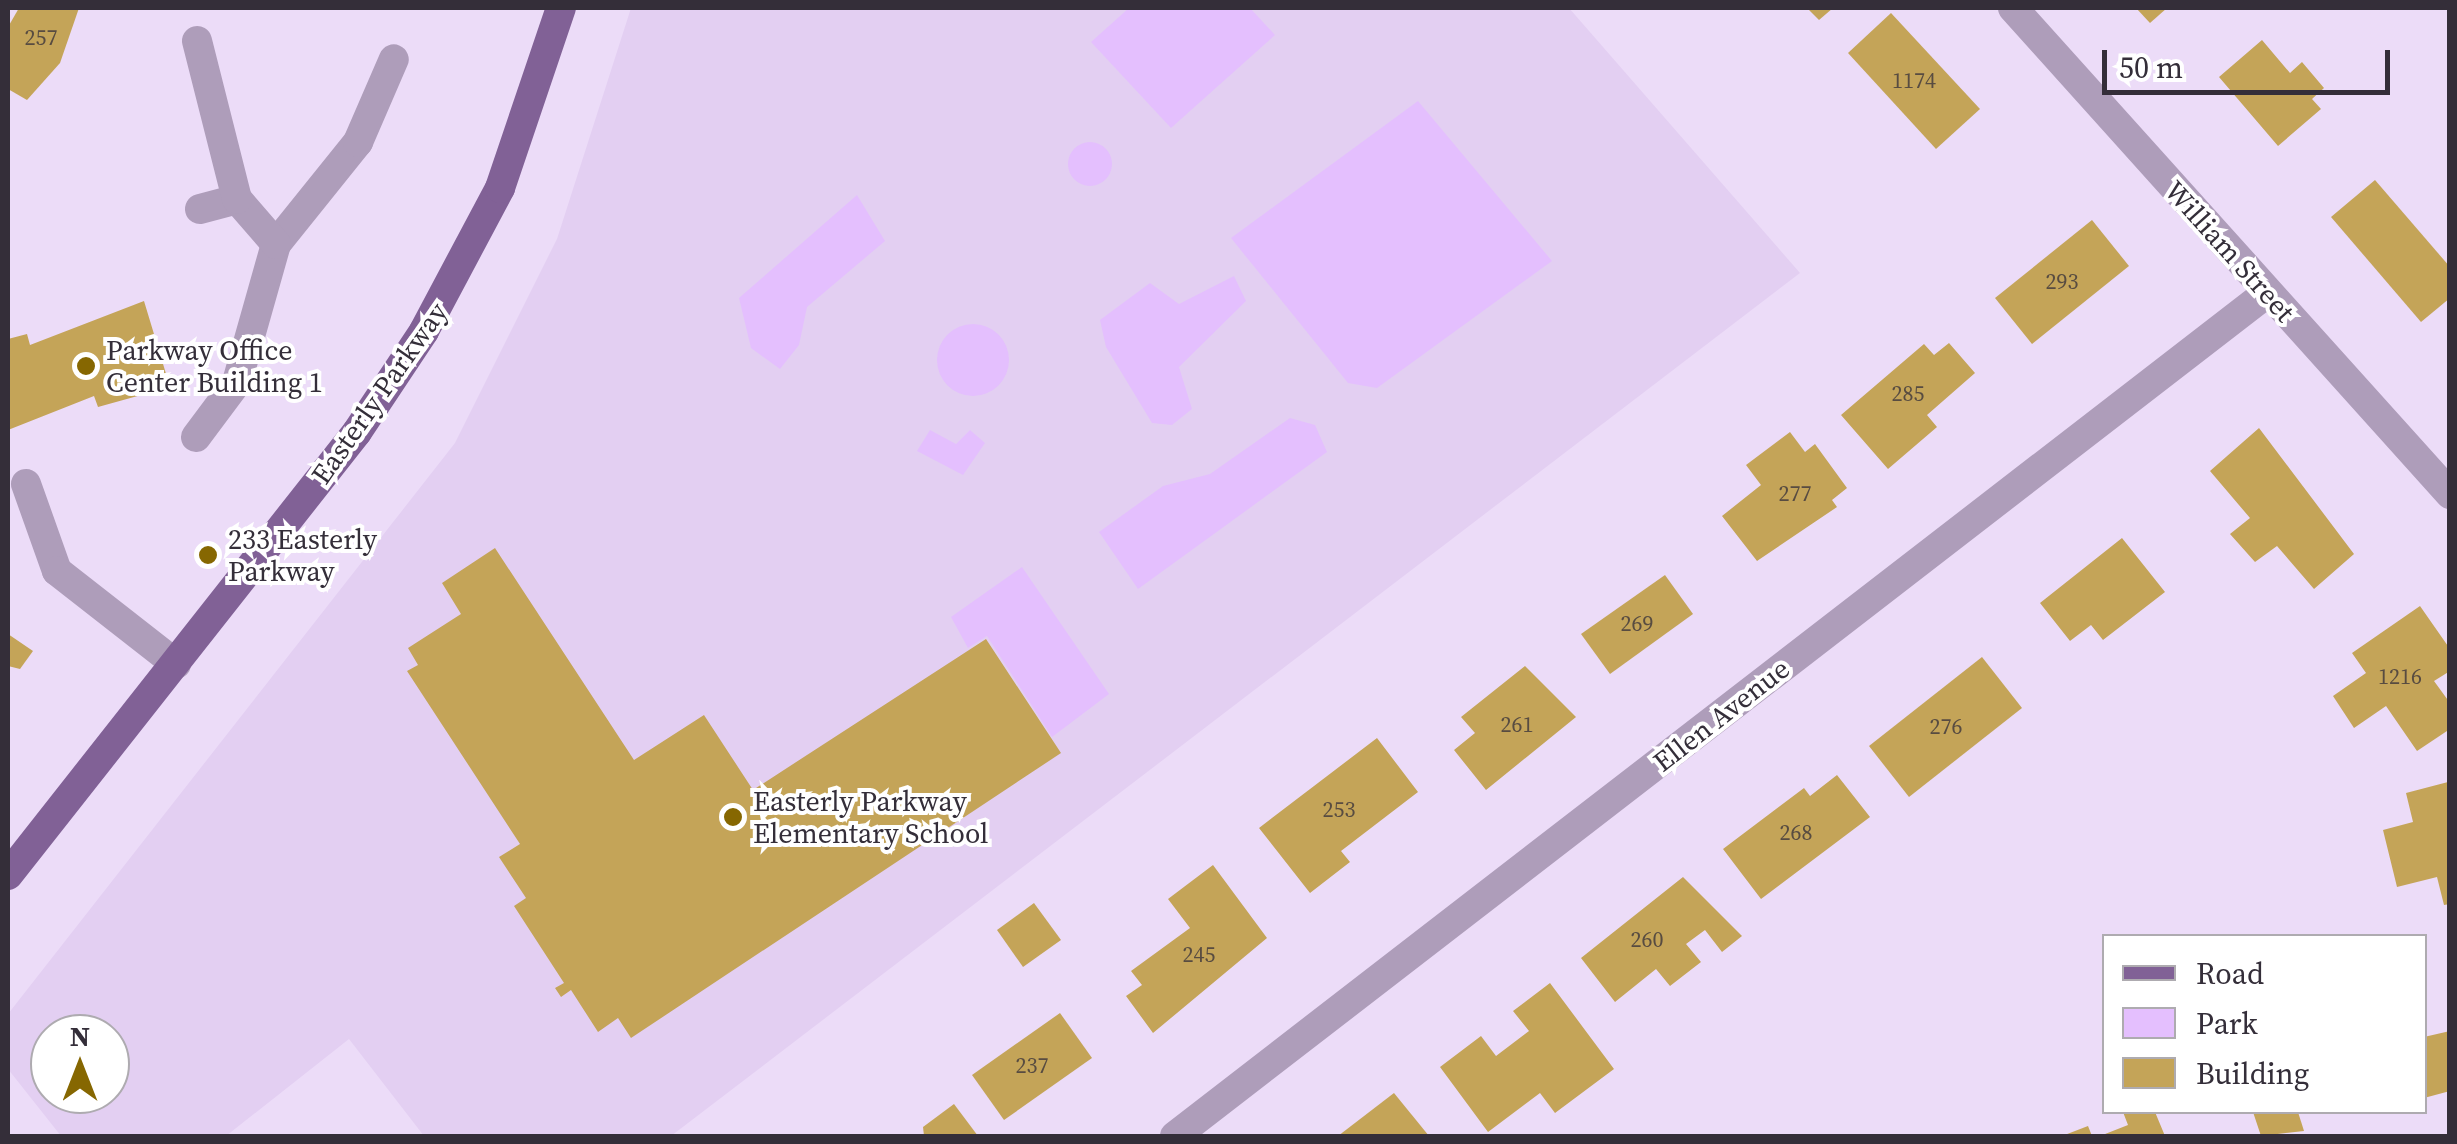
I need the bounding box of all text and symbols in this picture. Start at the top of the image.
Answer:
house number: 257 [25,25,57,51]
scale bar [2107,30,2394,92]
text: 50 m [2119,47,2183,88]
house number: 1174 [1892,68,1936,94]
street label: William Street [2158,174,2302,328]
house number: 293 [2046,269,2078,295]
street label: Easterly Parkway [304,296,454,490]
place label: Parkway Office Center Building 1 [106,333,323,399]
marker: Parkway Office Center Building 1 [75,355,97,377]
house number: 285 [1892,381,1924,407]
house number: 277 [1779,481,1811,507]
place label: 233 Easterly Parkway [228,522,377,588]
marker: 233 Easterly Parkway [197,544,219,566]
house number: 269 [1621,611,1653,637]
street label: Ellen Avenue [1646,652,1796,778]
house number: 1216 [2378,664,2422,690]
house number: 261 [1501,712,1533,738]
house number: 276 [1930,714,1962,740]
place label: Easterly Parkway Elementary School [753,784,988,850]
house number: 253 [1323,797,1355,823]
marker: Easterly Parkway Elementary School [722,806,744,828]
house number: 268 [1780,820,1812,846]
house number: 260 [1631,927,1663,953]
legend [2102,934,2427,1114]
house number: 245 [1183,942,1215,968]
text: Road [2196,953,2264,994]
text: Park [2196,1003,2258,1044]
north arrow [30,1014,130,1114]
text: N [70,1017,90,1055]
house number: 237 [1016,1053,1048,1079]
text: Building [2196,1053,2309,1094]

